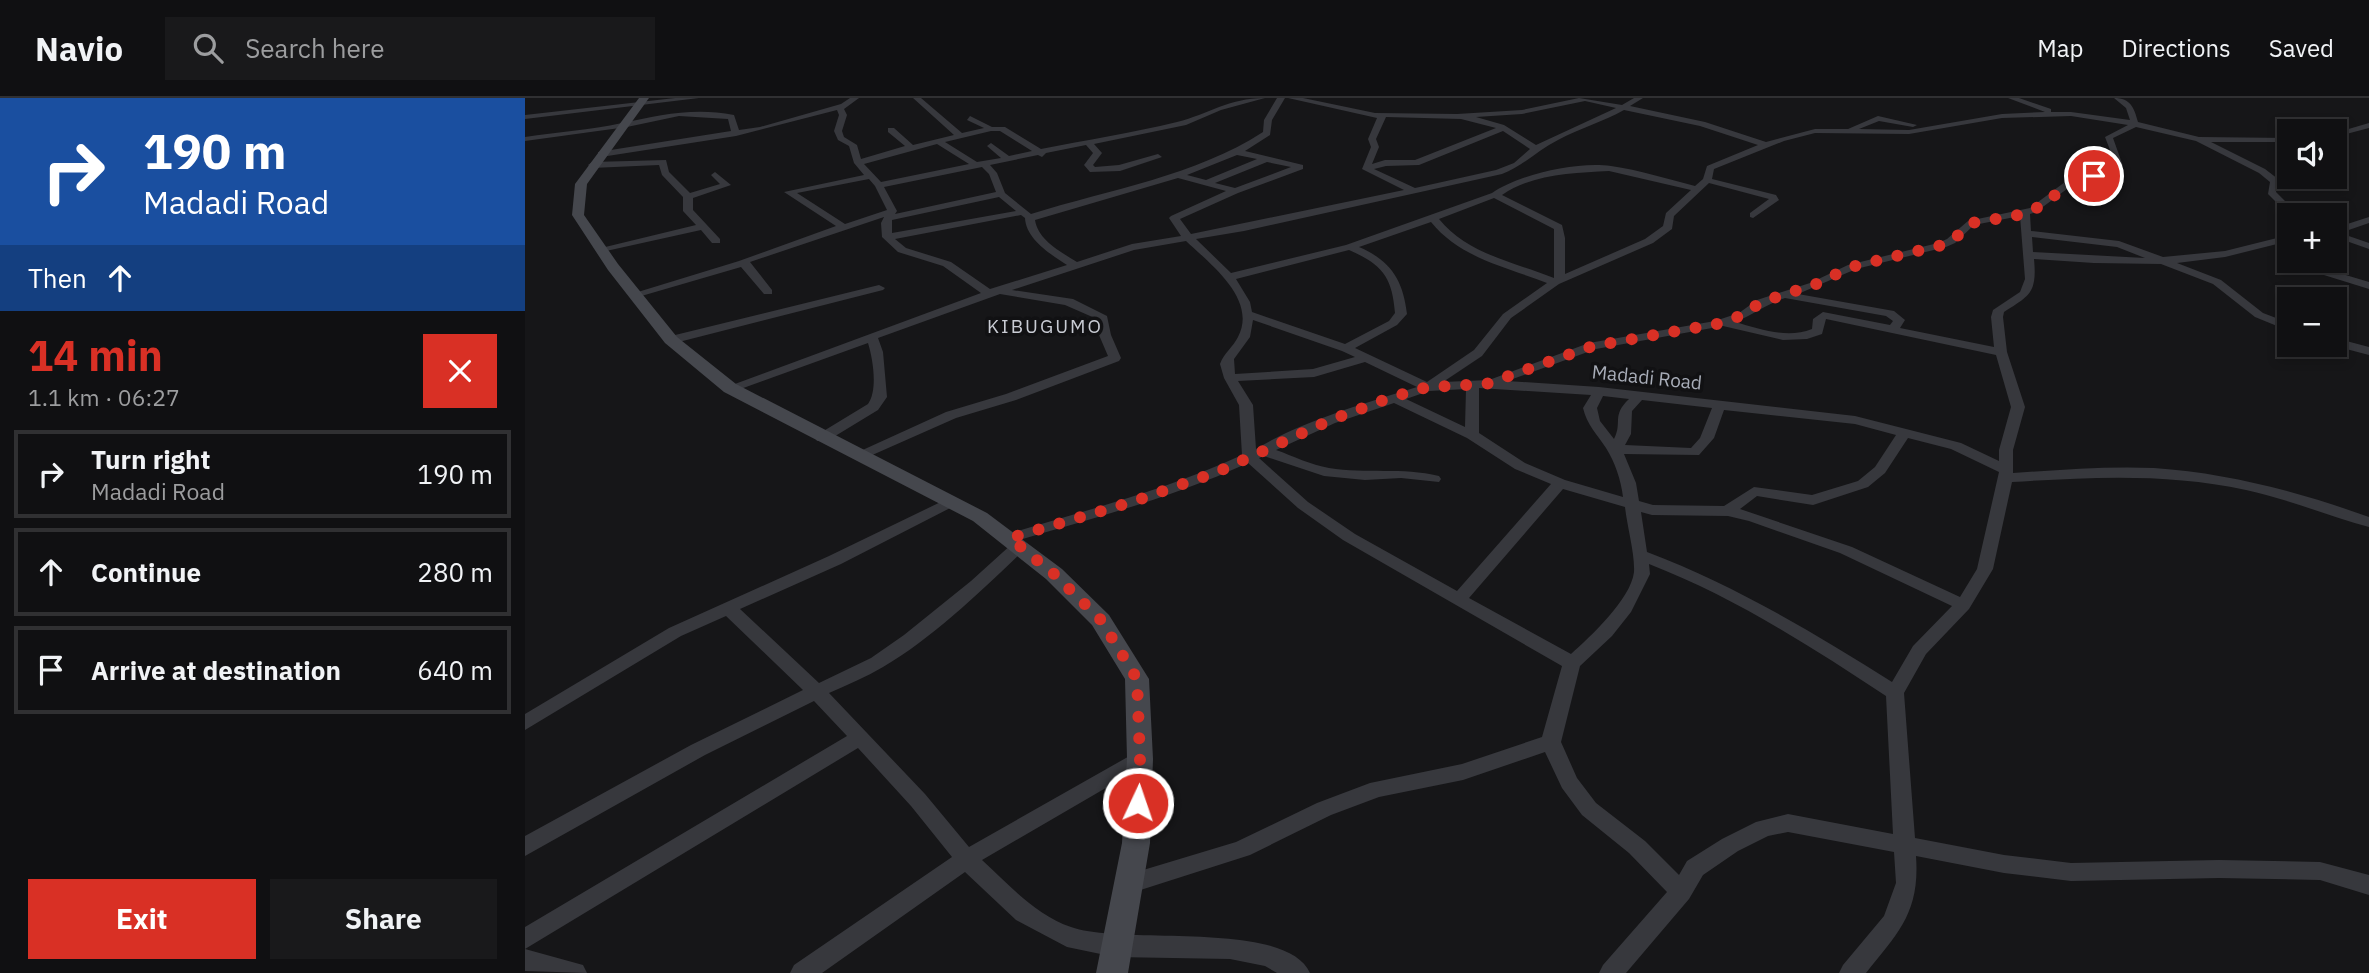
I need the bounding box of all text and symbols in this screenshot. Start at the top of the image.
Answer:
search box [165,17,655,80]
text: Navio [35,27,123,70]
icon: search [189,29,227,67]
text: Search here [245,31,385,65]
text: Map [2037,32,2083,64]
text: Directions [2121,32,2231,64]
text: Saved [2269,32,2334,64]
text: 190 m [143,119,287,182]
map controls [2277,119,2347,357]
button: sound [2277,119,2347,189]
icon: right [28,126,119,217]
pin [2064,146,2124,206]
icon: arrive [2075,157,2113,195]
text: Madadi Road [143,181,329,223]
button: + [2277,203,2347,273]
icon: ahead [101,259,139,297]
text: Then [28,261,87,295]
button: − [2277,287,2347,357]
district label: KIBUGUMO [987,314,1103,338]
text: 14 min [28,328,163,383]
button: close [423,334,497,408]
street label: Madadi Road [1591,359,1703,395]
text: 1.1 km · 06:27 [28,382,180,412]
text: Turn right [91,442,210,476]
icon: right [32,455,70,493]
text: 190 m [417,457,493,491]
text: Madadi Road [91,476,225,506]
icon: ahead [32,553,70,591]
text: Continue [91,555,201,589]
text: 280 m [417,555,493,589]
icon: arrive [32,651,70,689]
text: Arrive at destination [91,653,341,687]
text: 640 m [417,653,493,687]
position arrow [1101,766,1175,840]
button: Exit [28,879,256,959]
button: Share [270,879,497,959]

